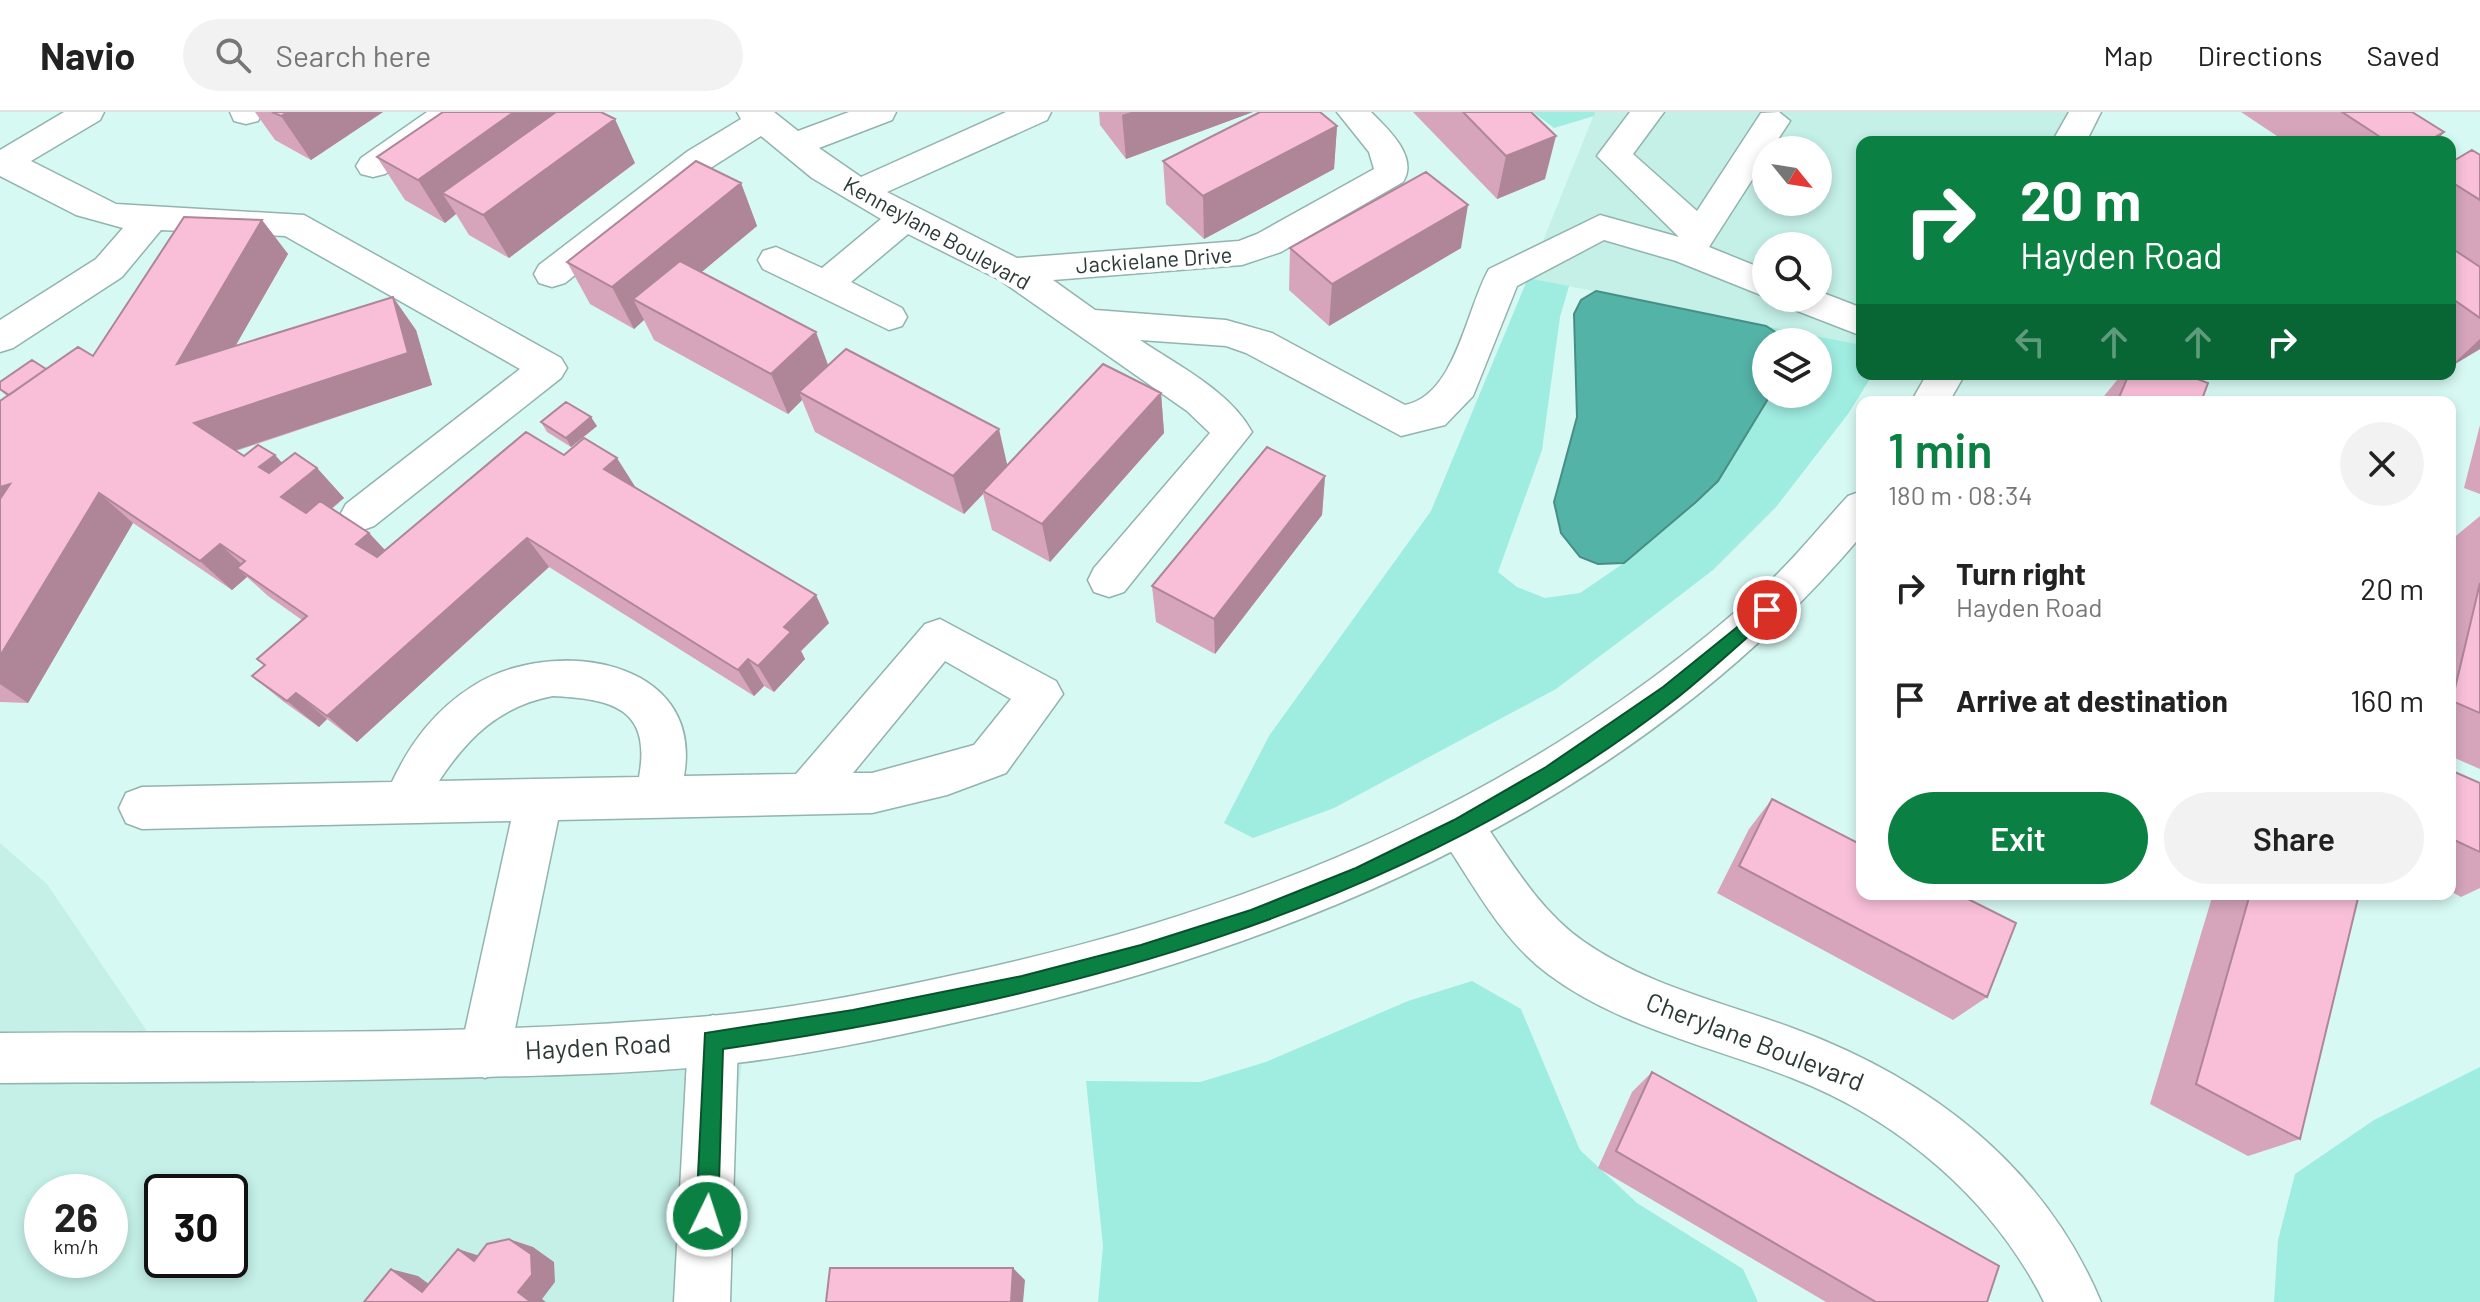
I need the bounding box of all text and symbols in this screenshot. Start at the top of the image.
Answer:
search box [183,19,743,91]
text: Navio [40,32,135,78]
icon: search [211,33,255,77]
text: Search here [275,37,431,73]
text: Map [2104,38,2153,72]
text: Directions [2197,38,2323,72]
text: Saved [2367,38,2440,72]
north arrow [1752,136,1832,216]
map controls [1752,136,1832,408]
text: 20 m [2020,165,2141,232]
icon: right [1888,168,1992,272]
street label: Kenneylane Boulevard [840,170,1035,294]
button: search [1752,232,1832,312]
text: Hayden Road [2020,233,2223,276]
street label: Jackielane Drive [1075,241,1233,277]
icon: left [2008,320,2052,364]
icon: ahead [2092,320,2136,364]
icon: ahead [2176,320,2220,364]
icon: right [2260,320,2304,364]
button: layers [1752,328,1832,408]
text: 1 min [1888,420,1993,478]
button: close [2340,422,2424,506]
text: 180 m · 08:34 [1888,479,2033,510]
text: Turn right [1956,555,2086,591]
icon: right [1888,566,1932,610]
text: 20 m [2360,570,2424,606]
pin [1733,576,1801,644]
icon: arrive [1745,588,1789,632]
text: Hayden Road [1956,591,2102,622]
icon: arrive [1888,678,1932,722]
text: Arrive at destination [1956,682,2228,718]
text: 160 m [2350,682,2424,718]
button: Exit [1888,792,2148,884]
button: Share [2164,792,2424,884]
street label: Cherylane Boulevard [1642,985,1869,1096]
street label: Hayden Road [524,1026,672,1065]
speed limit sign: 30 [144,1174,248,1278]
position arrow [665,1174,749,1258]
text: 26 [54,1192,98,1240]
text: km/h [53,1234,99,1258]

